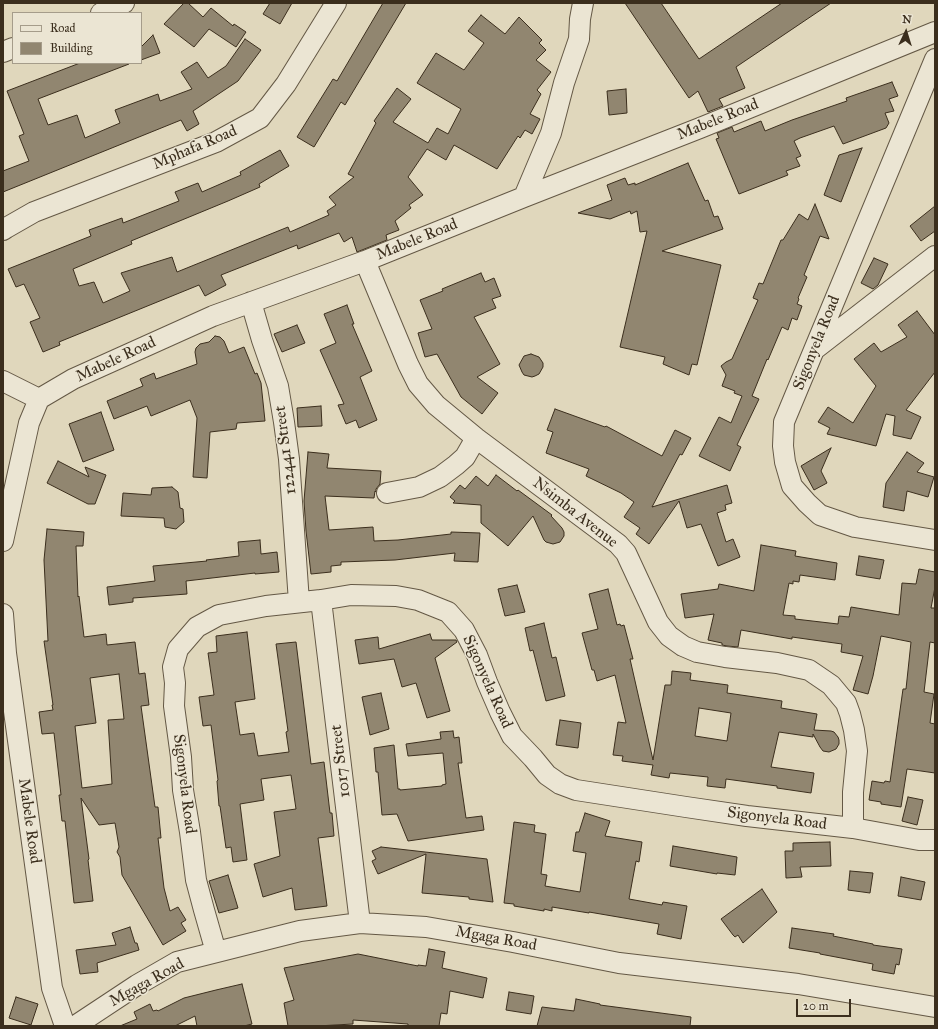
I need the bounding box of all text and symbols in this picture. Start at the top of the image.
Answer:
legend [12,12,142,64]
north arrow [886,12,926,52]
text: N [902,13,912,26]
text: Road [50,21,76,35]
text: Building [50,41,92,55]
street label: Mabele Road [674,95,762,145]
street label: Mphafa Road [150,122,240,174]
street label: Mabele Road [373,215,461,265]
street label: Sigonyela Road [789,293,845,393]
street label: Mabele Road [73,333,159,387]
street label: 122441 Street [271,404,301,496]
street label: Nsimba Avenue [529,474,621,552]
street label: Sigonyela Road [458,632,516,732]
street label: 1017 Street [327,723,355,799]
street label: Sigonyela Road [168,733,200,835]
street label: Mabele Road [13,777,45,865]
street label: Sigonyela Road [726,803,828,835]
street label: Mgaga Road [454,922,538,956]
street label: Mgaga Road [106,955,188,1011]
scale bar [798,991,853,1017]
text: 20 m [803,999,829,1013]

